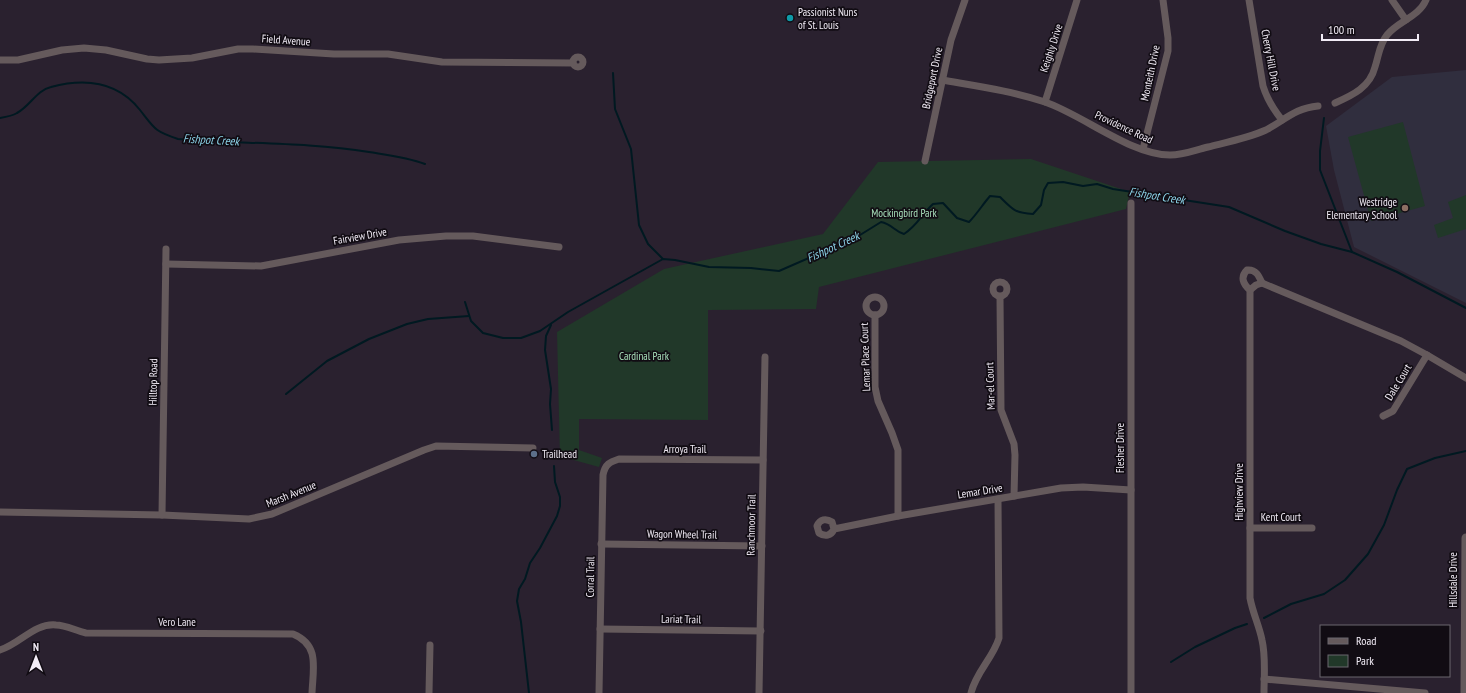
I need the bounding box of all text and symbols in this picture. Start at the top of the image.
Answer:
place label: Passionist Nuns of St. Louis [798,5,857,32]
marker: Passionist Nuns of St. Louis [785,13,795,23]
scale bar [1322,16,1418,42]
street label: Keighly Drive [1037,22,1066,74]
text: 100 m [1328,22,1355,37]
street label: Cherry Hill Drive [1258,28,1284,92]
street label: Field Avenue [261,31,311,49]
street label: Monteith Drive [1137,43,1163,102]
street label: Bridgeport Drive [919,45,945,110]
street label: Providence Road [1093,107,1155,147]
water label: Fishpot Creek [183,131,241,149]
water label: Fishpot Creek [1128,184,1187,208]
place label: Westridge Elementary School [1327,195,1397,222]
marker: Westridge Elementary School [1400,203,1410,213]
park label: Mockingbird Park [871,206,937,220]
street label: Fairview Drive [332,224,388,248]
water label: Fishpot Creek [804,227,863,265]
street label: Lemar Place Court [857,322,873,392]
park label: Cardinal Park [619,349,670,363]
street label: Hilltop Road [146,358,160,406]
street label: Dale Court [1382,361,1414,403]
street label: Mar-el Court [982,362,998,410]
street label: Flesher Drive [1113,423,1127,473]
street label: Arroya Trail [664,442,707,456]
place label: Trailhead [542,447,577,461]
marker: Trailhead [529,449,539,459]
street label: Highview Drive [1232,463,1246,521]
street label: Marsh Avenue [264,477,319,510]
street label: Lemar Drive [956,480,1004,501]
street label: Ranchmoor Trail [743,494,759,556]
street label: Kent Court [1261,510,1301,524]
street label: Wagon Wheel Trail [647,526,718,542]
street label: Hillsdale Drive [1446,552,1460,608]
street label: Corral Trail [583,556,597,598]
street label: Lariat Trail [661,612,702,626]
street label: Vero Lane [157,615,196,629]
legend [1320,625,1450,677]
text: Road [1356,633,1376,648]
north arrow [16,637,56,677]
text: N [33,640,39,654]
text: Park [1356,653,1374,668]

